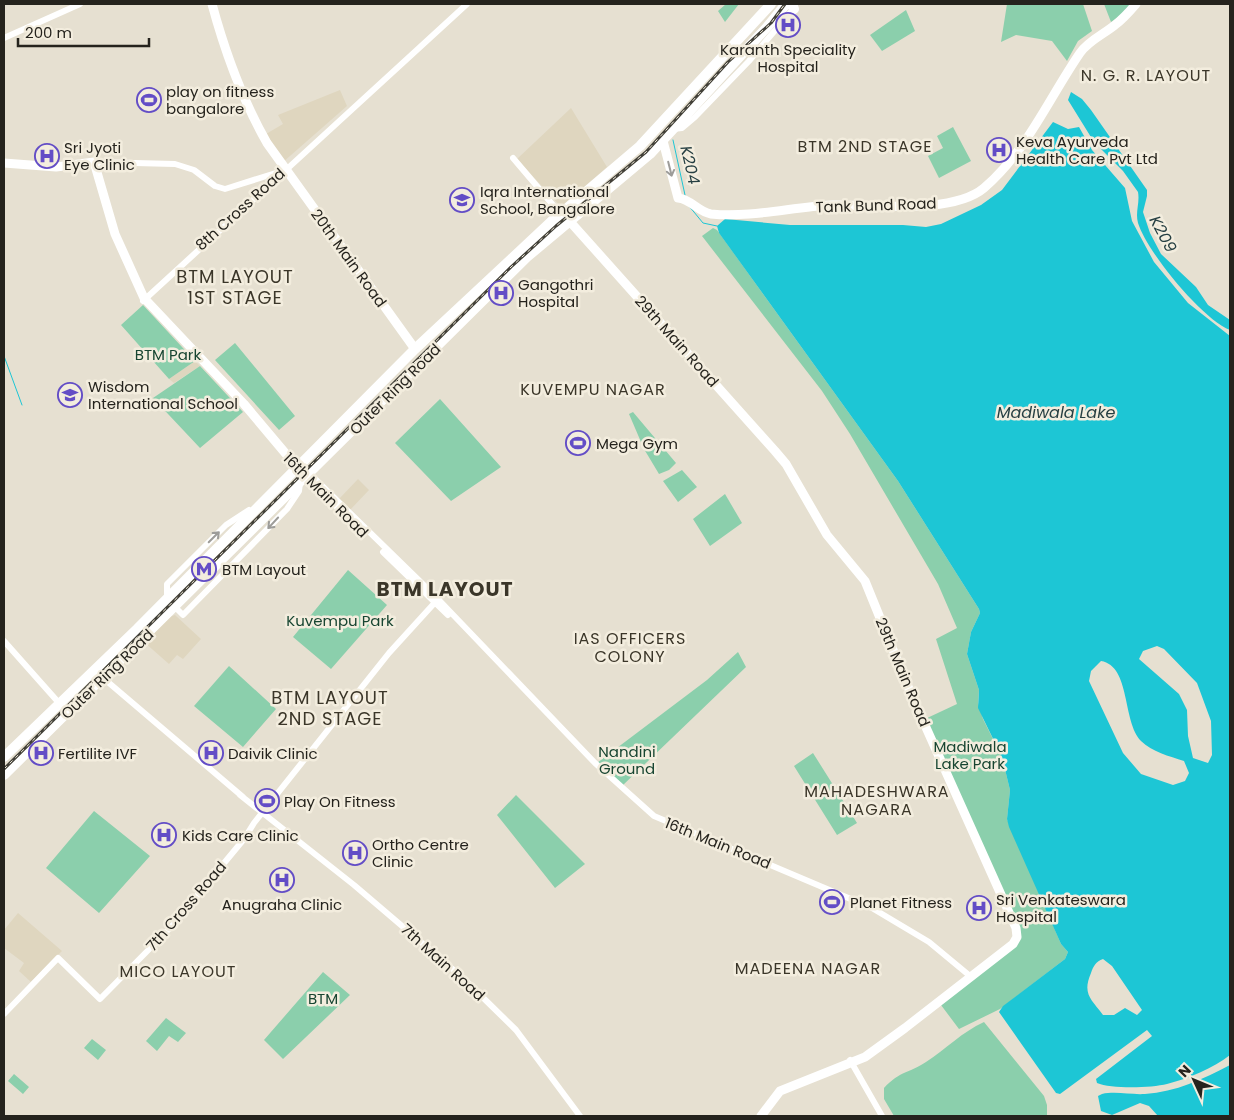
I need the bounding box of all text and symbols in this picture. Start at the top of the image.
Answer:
hospital icon: Karanth Speciality Hospital [775,12,801,38]
scale bar [18,15,149,47]
text: 200 m [25,22,72,43]
place label: Karanth Speciality Hospital [720,39,857,77]
district label: N. G. R. LAYOUT [1081,64,1211,87]
place label: play on fitness bangalore [166,81,274,119]
sports icon: play on fitness bangalore [136,87,162,113]
place label: Keva Ayurveda Health Care Pvt Ltd [1016,131,1158,169]
district label: BTM 2ND STAGE [797,135,933,158]
place label: Sri Jyoti Eye Clinic [64,137,135,175]
hospital icon: Keva Ayurveda Health Care Pvt Ltd [986,137,1012,163]
hospital icon: Sri Jyoti Eye Clinic [34,143,60,169]
water label: K204 [674,143,706,187]
one-way arrow [666,161,675,177]
street label: 8th Cross Road [191,163,289,255]
place label: Iqra International School, Bangalore [480,181,615,219]
school or university icon: Iqra International School, Bangalore [449,187,475,213]
street label: Tank Bund Road [815,192,937,218]
street label: 20th Main Road [306,205,392,311]
water label: K209 [1144,211,1182,257]
district label: BTM LAYOUT 1ST STAGE [176,264,294,310]
place label: Gangothri Hospital [518,274,594,312]
hospital icon: Gangothri Hospital [488,280,514,306]
street label: 29th Main Road [630,291,724,391]
street label: Outer Ring Road [345,339,445,439]
park label: BTM Park [135,344,201,365]
place label: Wisdom International School [88,376,238,414]
district label: KUVEMPU NAGAR [520,378,666,401]
school or university icon: Wisdom International School [57,382,83,408]
water label: Madiwala Lake [997,401,1115,424]
sports icon: Mega Gym [565,430,591,456]
place label: Mega Gym [596,433,678,454]
street label: 16th Main Road [279,448,373,542]
one-way arrow [268,516,279,529]
one-way arrow [208,531,221,543]
metro station icon: BTM Layout [191,556,217,582]
place label: BTM Layout [222,559,306,580]
district label: BTM LAYOUT [377,575,513,603]
park label: Kuvempu Park [286,610,394,631]
street label: 29th Main Road [871,614,935,730]
street label: Outer Ring Road [56,624,158,724]
district label: IAS OFFICERS COLONY [574,627,686,668]
district label: BTM LAYOUT 2ND STAGE [271,685,389,731]
park label: Madiwala Lake Park [933,736,1007,774]
hospital icon: Fertilite IVF [28,740,54,766]
hospital icon: Daivik Clinic [198,740,224,766]
park label: Nandini Ground [598,741,656,779]
place label: Fertilite IVF [58,743,138,764]
place label: Daivik Clinic [228,743,318,764]
district label: MAHADESHWARA NAGARA [804,780,950,821]
sports icon: Play On Fitness [254,788,280,814]
place label: Play On Fitness [284,791,396,812]
street label: 16th Main Road [662,812,774,874]
hospital icon: Kids Care Clinic [151,822,177,848]
place label: Kids Care Clinic [182,825,299,846]
place label: Ortho Centre Clinic [372,834,469,872]
hospital icon: Ortho Centre Clinic [342,840,368,866]
street label: 7th Cross Road [141,857,231,955]
hospital icon: Anugraha Clinic [269,867,295,893]
sports icon: Planet Fitness [819,889,845,915]
place label: Sri Venkateswara Hospital [996,889,1126,927]
place label: Planet Fitness [850,892,952,913]
place label: Anugraha Clinic [222,894,342,915]
hospital icon: Sri Venkateswara Hospital [966,895,992,921]
street label: 7th Main Road [396,919,490,1005]
district label: MADEENA NAGAR [735,957,881,980]
district label: MICO LAYOUT [120,960,236,983]
park label: BTM [308,988,338,1009]
north arrow [1169,1055,1219,1105]
text: N [1174,1060,1195,1082]

